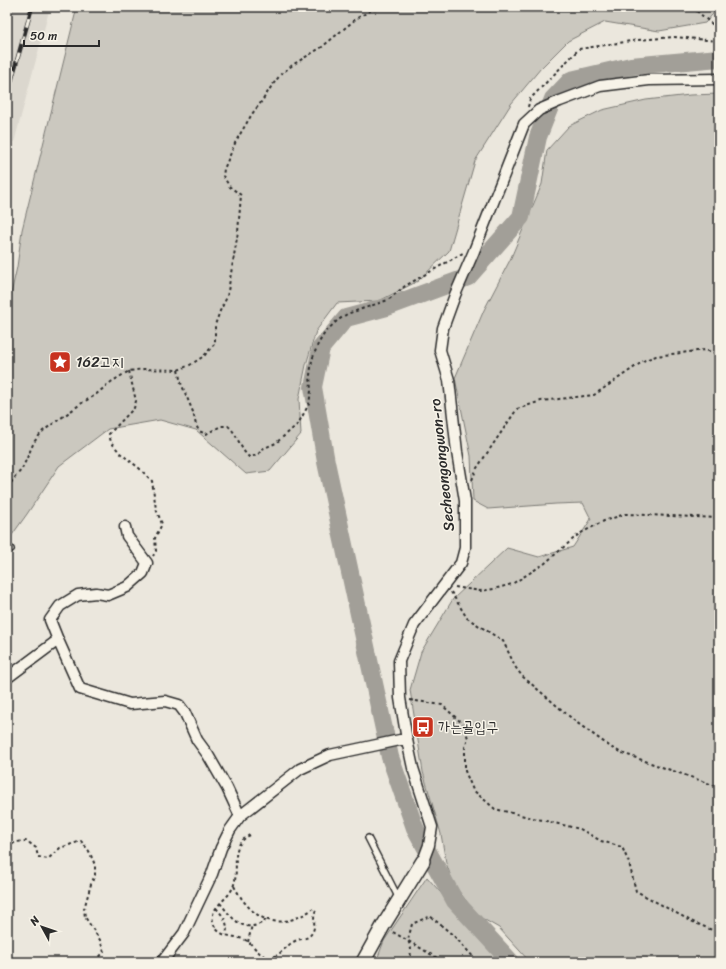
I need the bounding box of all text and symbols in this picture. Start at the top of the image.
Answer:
scale bar [24,22,99,48]
text: 50 m [30,25,57,47]
place icon: 162고지 [47,349,73,375]
place label: 162고지 [76,349,124,375]
street label: Secheongongwon-ro [422,397,462,533]
bus stop icon: 가는골입구 [410,714,436,740]
place label: 가는골입구 [438,714,498,740]
north arrow [22,907,62,947]
text: N [24,912,45,931]

